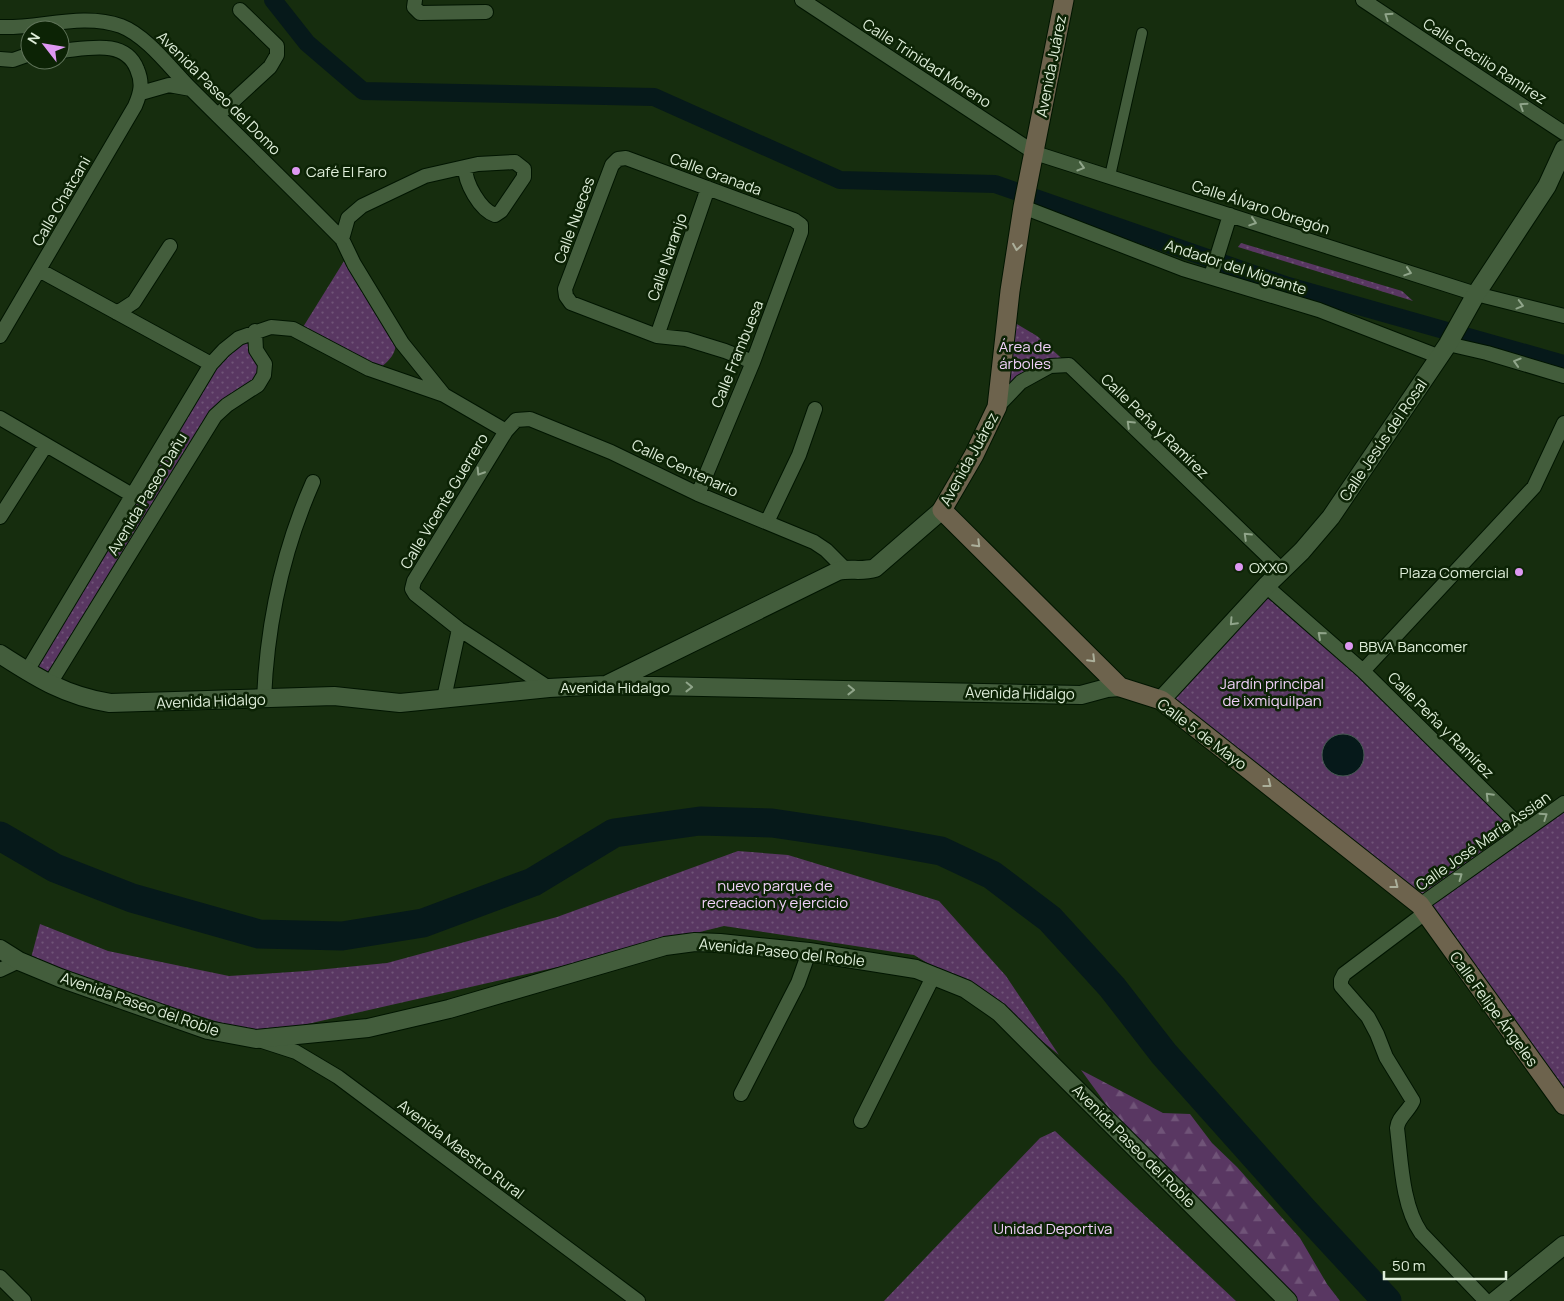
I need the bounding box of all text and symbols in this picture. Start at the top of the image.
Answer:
street label: Calle Trinidad Moreno [859,13,996,113]
street label: Avenida Juárez [1031,13,1071,119]
one-way arrow [1384,13,1393,23]
street label: Calle Cecilio Ramírez [1419,13,1551,109]
north arrow [20,20,70,70]
street label: Avenida Paseo del Domo [152,26,286,160]
text: N [23,29,44,47]
one-way arrow [1520,103,1529,112]
street label: Calle Granada [667,148,765,200]
street label: Calle Chatcani [27,152,95,250]
place label: Café El Faro [306,161,387,182]
one-way arrow [1077,161,1085,171]
marker: Café El Faro [290,165,302,177]
street label: Calle Nueces [549,174,599,266]
street label: Calle Álvaro Obregón [1189,175,1333,239]
street label: Calle Naranjo [642,210,692,304]
one-way arrow [1248,216,1256,226]
street label: Andador del Migrante [1163,234,1310,300]
one-way arrow [1012,243,1022,252]
one-way arrow [1403,266,1411,276]
street label: Calle Frambuesa [706,297,768,411]
one-way arrow [1516,299,1525,310]
park label: Área de árboles [999,336,1051,374]
one-way arrow [1514,358,1522,368]
street label: Calle Peña y Ramírez [1096,369,1214,483]
street label: Calle Jesús del Rosal [1334,375,1432,505]
street label: Avenida Juárez [935,409,1003,509]
one-way arrow [1126,421,1135,430]
street label: Avenida Paseo Dañu [102,429,192,559]
street label: Calle Vicente Guerrero [395,429,493,573]
street label: Calle Centenario [628,434,742,502]
one-way arrow [477,467,487,476]
one-way arrow [1244,533,1253,542]
one-way arrow [971,538,980,547]
place label: OXXO [1249,557,1288,578]
marker: OXXO [1233,561,1245,573]
place label: Plaza Comercial [1400,562,1509,583]
marker: Plaza Comercial [1513,566,1525,578]
one-way arrow [1230,616,1239,625]
one-way arrow [1318,632,1327,641]
place label: BBVA Bancomer [1359,636,1468,657]
marker: BBVA Bancomer [1343,640,1355,652]
one-way arrow [1086,653,1095,662]
street label: Calle Peña y Ramírez [1383,667,1499,783]
park label: Jardín principal de ixmiquilpan [1220,673,1324,711]
street label: Avenida Hidalgo [560,677,670,698]
one-way arrow [686,682,693,692]
street label: Avenida Hidalgo [965,682,1075,704]
one-way arrow [848,685,856,695]
street label: Avenida Hidalgo [156,689,266,713]
street label: Calle 5 de Mayo [1153,693,1251,775]
one-way arrow [1262,779,1271,787]
street label: Calle José María Assian [1411,786,1555,896]
one-way arrow [1486,793,1495,802]
one-way arrow [1538,813,1548,822]
one-way arrow [1454,873,1463,882]
park label: nuevo parque de recreacion y ejercicio [702,875,848,913]
one-way arrow [1389,880,1398,888]
street label: Avenida Paseo del Roble [698,933,866,971]
street label: Calle Felipe Ángeles [1445,947,1543,1071]
street label: Avenida Paseo del Roble [58,967,222,1041]
street label: Avenida Paseo del Roble [1068,1080,1200,1212]
street label: Avenida Maestro Rural [393,1094,529,1204]
park label: Unidad Deportiva [994,1218,1112,1239]
scale bar [1384,1248,1506,1280]
text: 50 m [1392,1255,1426,1276]

